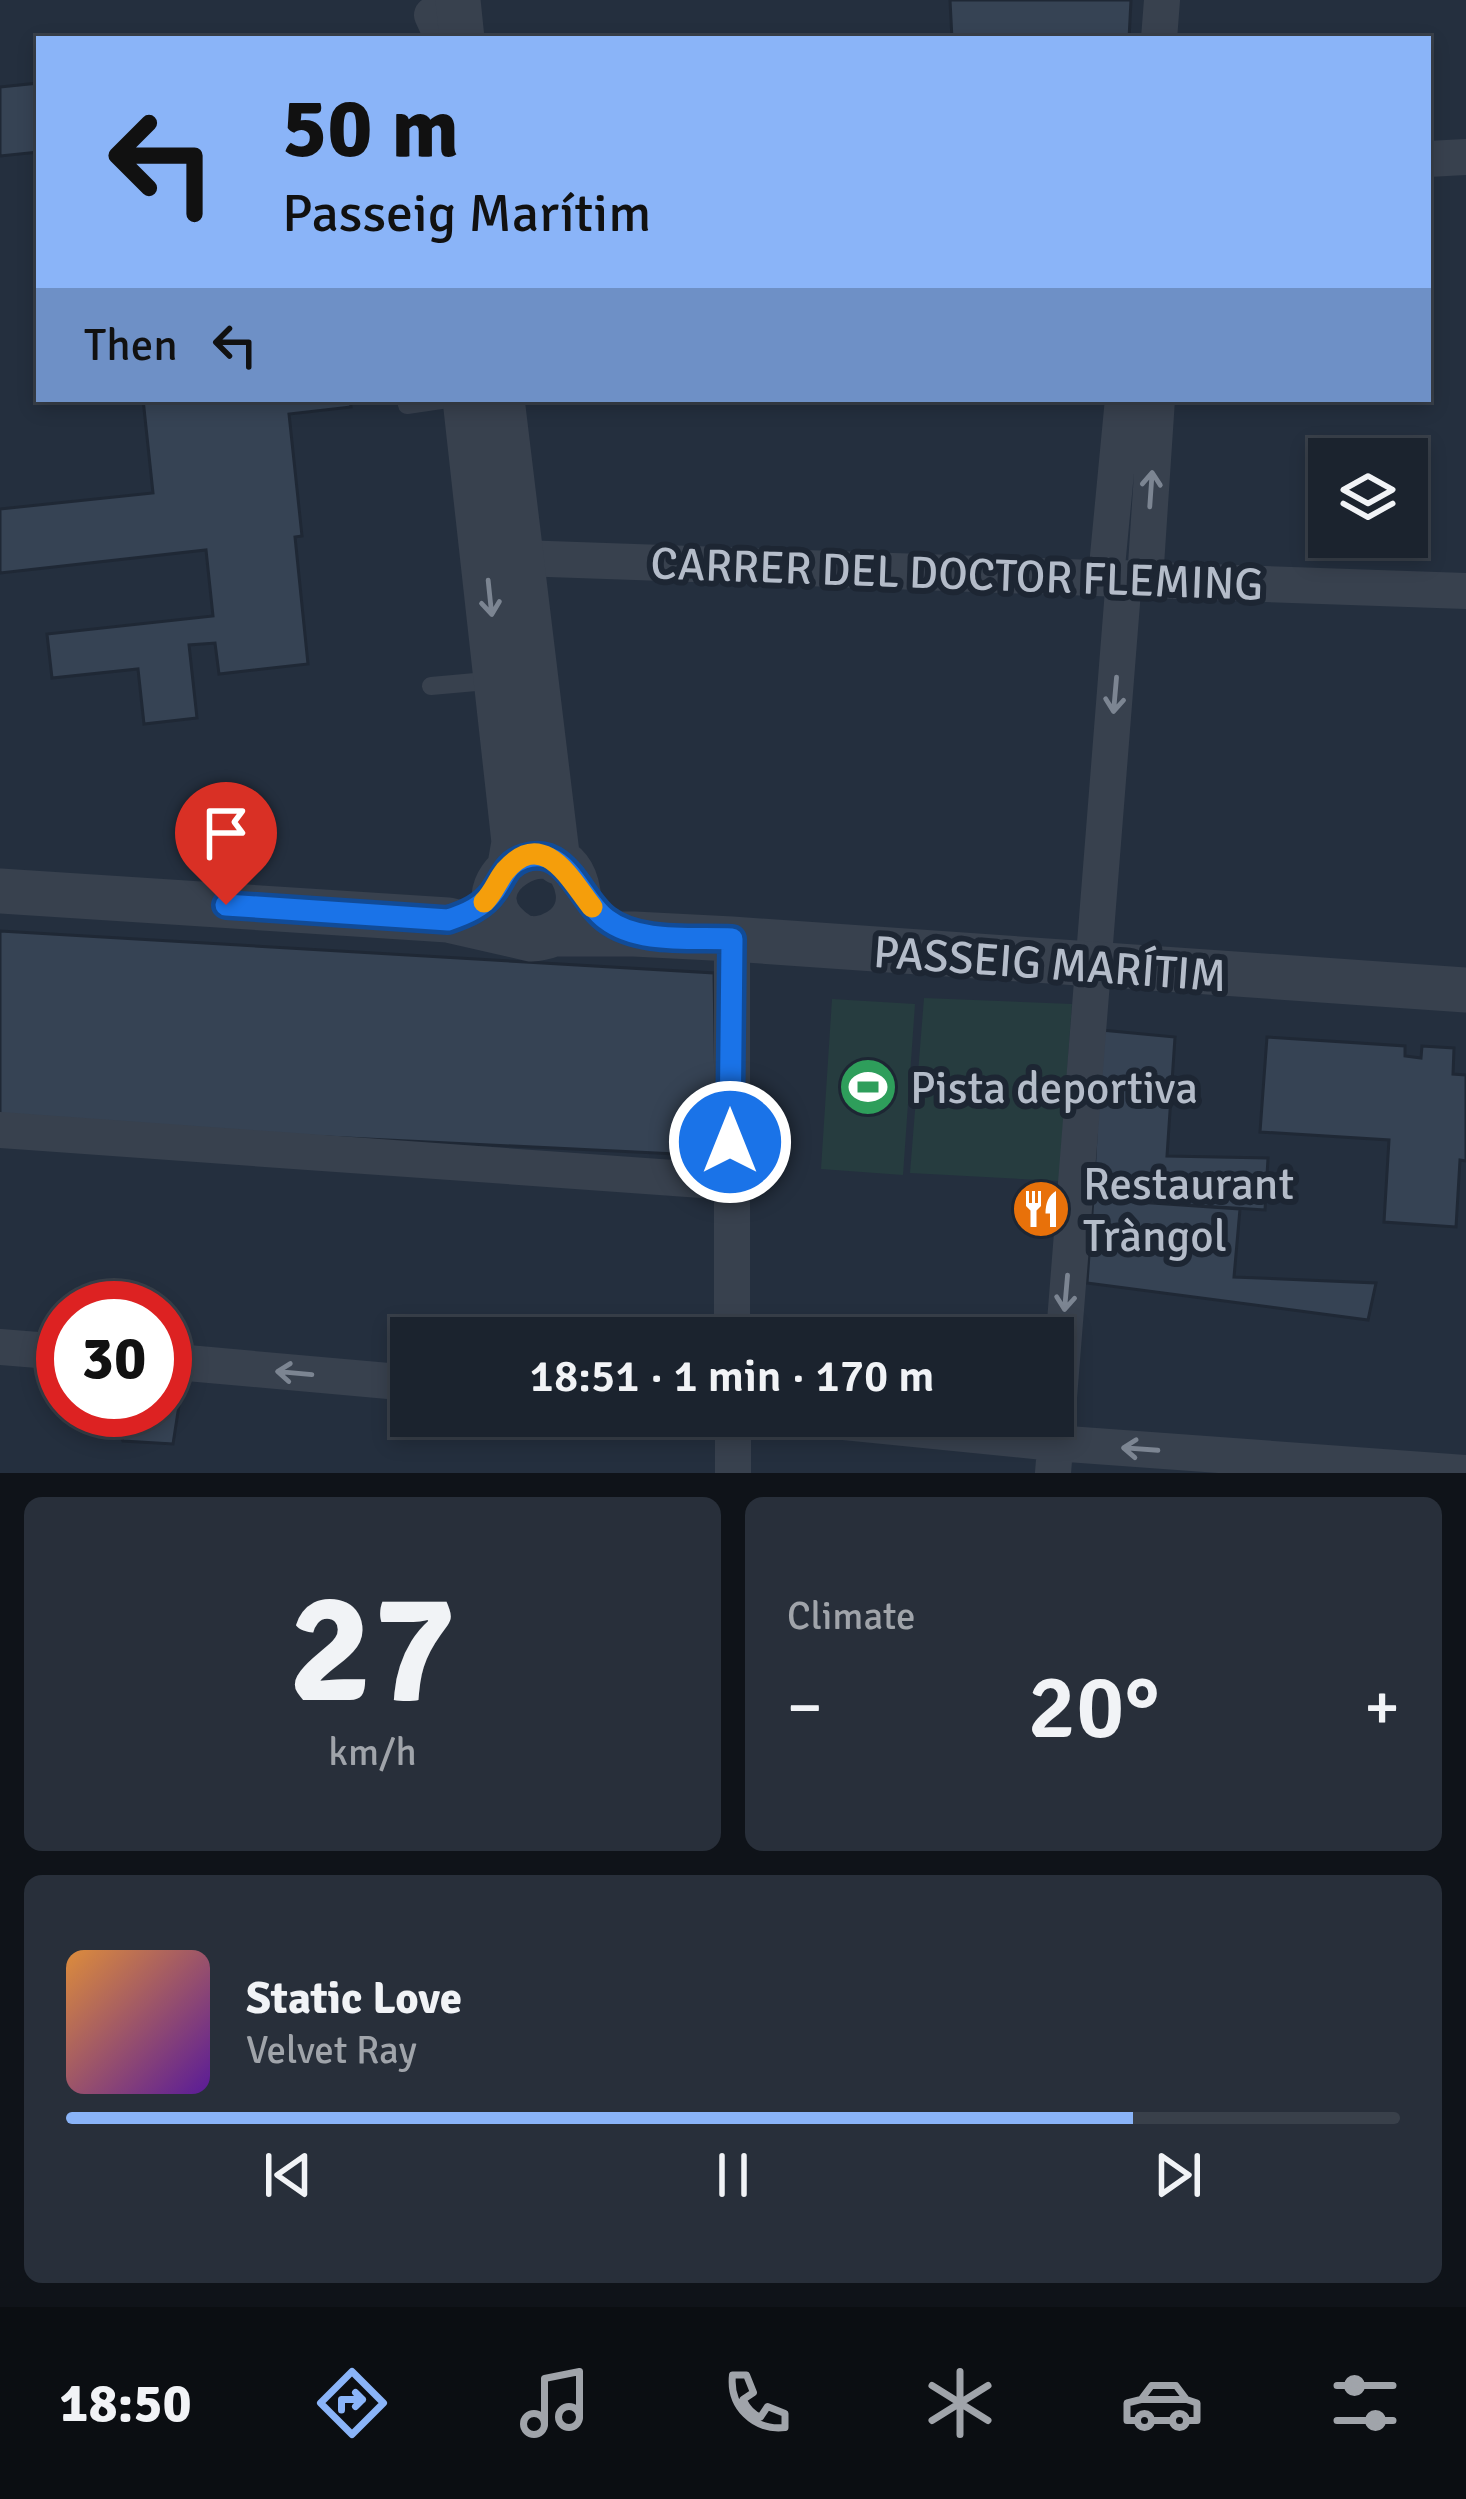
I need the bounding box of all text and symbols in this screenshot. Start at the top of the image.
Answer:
text: 50 m [282,77,459,181]
icon: left [84,84,240,240]
text: Passeig Marítim [282,180,651,247]
icon: left [202,312,268,378]
text: Then [84,318,178,373]
map controls [1308,438,1428,558]
button: layers [1308,438,1428,558]
one-way arrow [1140,471,1163,510]
street label: CARRER DEL DOCTOR FLEMING [650,536,1264,613]
one-way arrow [479,578,501,617]
one-way arrow [1103,675,1126,714]
pin [175,782,277,905]
icon: arrive [193,800,259,866]
street label: PASSEIG MARÍTIM [872,925,1228,1004]
sports icon: Pista deportiva [837,1056,899,1118]
place label: Pista deportiva [910,1061,1198,1116]
position arrow [667,1079,793,1205]
place label: Restaurant Tràngol [1083,1157,1294,1264]
restaurant icon: Restaurant Tràngol [1010,1178,1072,1240]
one-way arrow [1055,1273,1078,1312]
speed limit sign: 30 [36,1281,192,1437]
text: 18:51 · 1 min · 170 m [530,1349,934,1404]
one-way arrow [276,1361,315,1384]
one-way arrow [1121,1437,1160,1460]
text: 27 [288,1553,457,1746]
text: Climate [787,1592,916,1640]
text: 20° [1028,1652,1159,1763]
text: − [787,1667,823,1748]
text: + [1364,1667,1400,1748]
text: km/h [328,1728,417,1776]
text: Static Love [246,1971,462,2026]
text: Velvet Ray [246,2026,417,2074]
icon: previous [255,2142,321,2208]
icon: pause [700,2142,766,2208]
icon: next [1145,2142,1211,2208]
icon: directions [310,2361,394,2445]
icon: music [513,2361,597,2445]
icon: phone [715,2361,799,2445]
icon: climate [918,2361,1002,2445]
icon: car [1120,2361,1204,2445]
icon: filters [1323,2361,1407,2445]
text: 18:50 [59,2370,192,2437]

